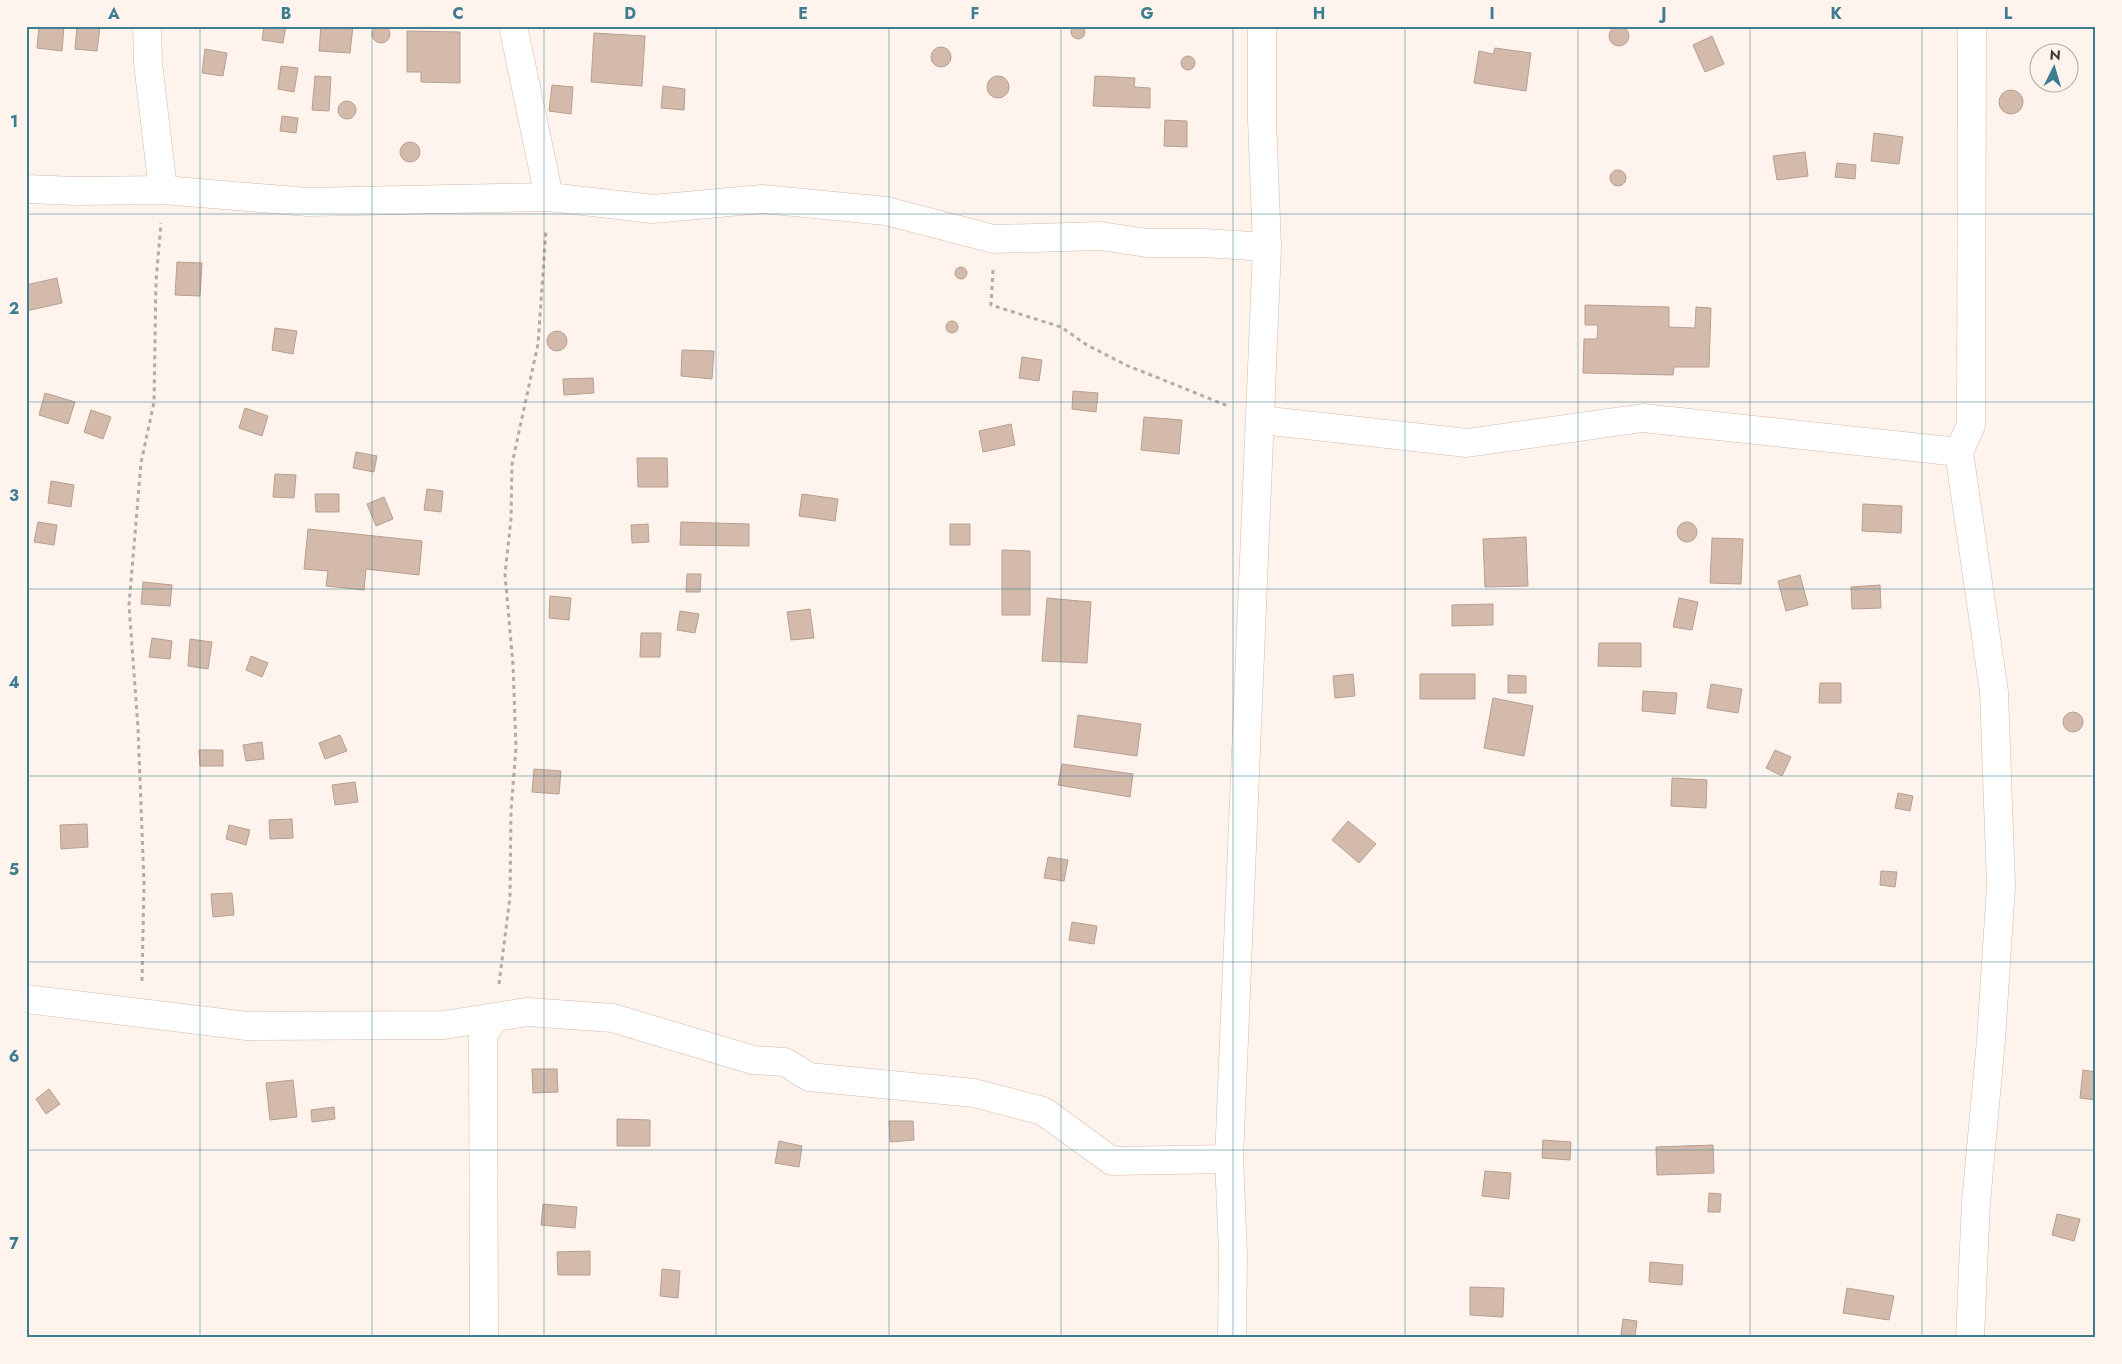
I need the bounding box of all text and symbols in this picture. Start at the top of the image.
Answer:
text: A [107,2,120,25]
text: B [281,2,291,25]
text: C [452,2,464,25]
text: D [624,2,636,25]
text: E [798,2,808,25]
text: F [971,2,979,25]
text: G [1140,2,1154,25]
text: H [1313,2,1325,25]
text: I [1489,2,1495,25]
text: J [1658,2,1667,25]
text: K [1830,2,1842,25]
text: L [2004,2,2013,25]
north arrow [2030,42,2080,92]
text: N [2049,45,2062,65]
text: 1 [10,110,18,133]
text: 2 [9,297,19,320]
text: 3 [9,484,19,507]
text: 4 [8,671,20,694]
text: 5 [9,858,19,881]
text: 6 [9,1045,19,1068]
text: 7 [9,1232,19,1255]

